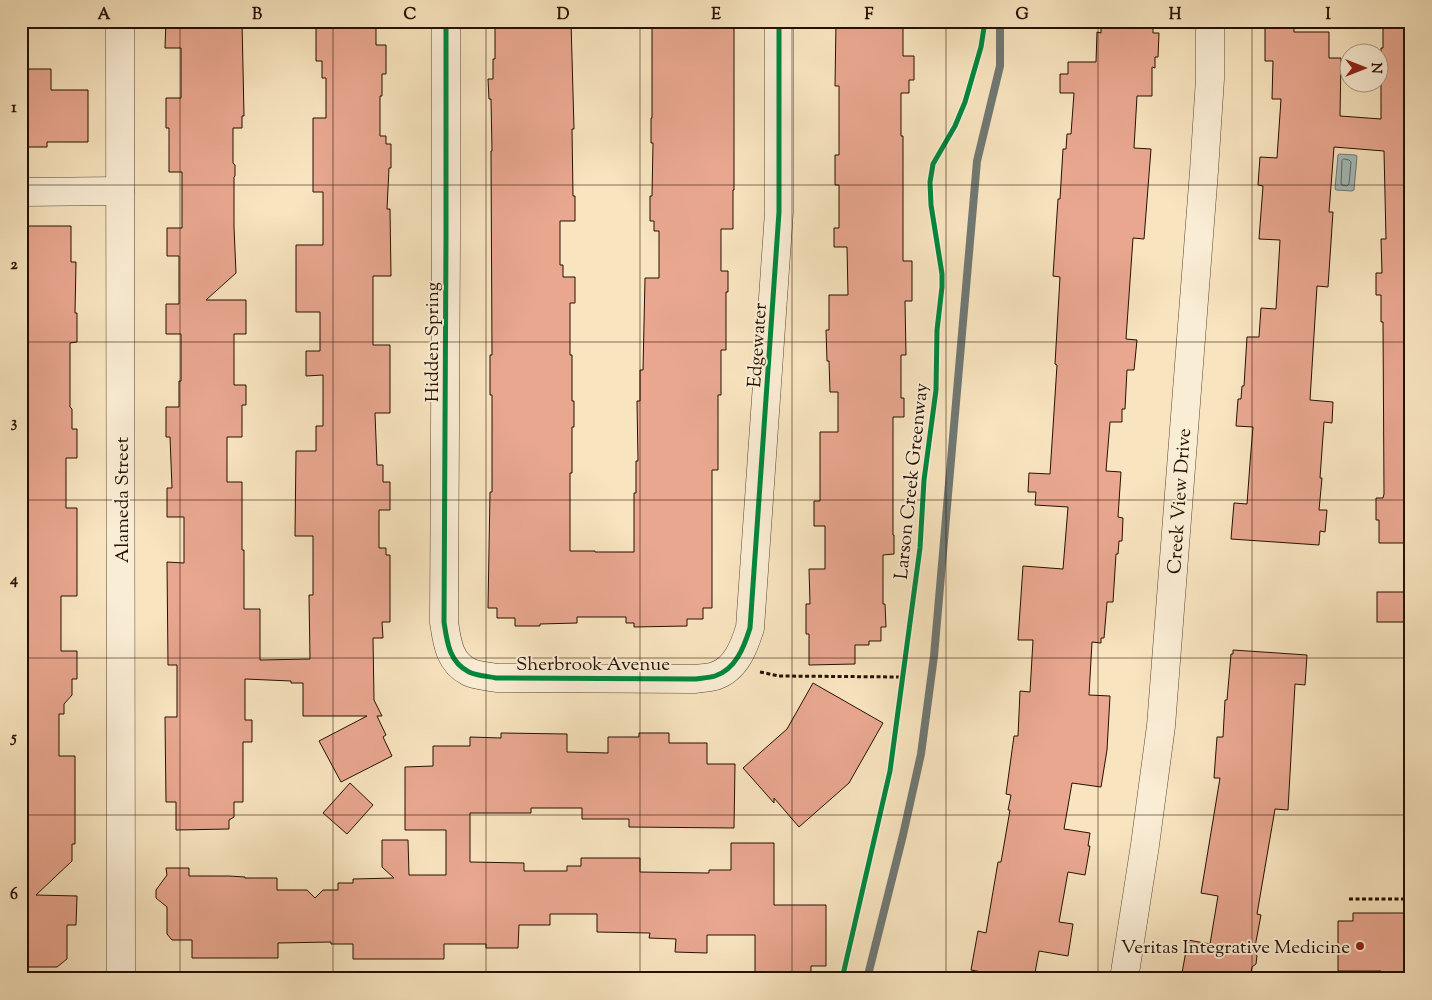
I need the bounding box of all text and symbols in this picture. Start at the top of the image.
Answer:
text: A [98,4,111,27]
text: B [252,4,262,27]
text: C [404,4,417,27]
text: D [557,4,570,27]
text: E [711,4,721,27]
text: F [865,4,874,27]
text: G [1015,4,1029,27]
text: H [1169,4,1182,27]
text: I [1325,4,1331,27]
north arrow [1340,42,1390,92]
text: N [1365,62,1385,74]
text: 1 [11,97,17,120]
text: 2 [10,254,18,277]
street label: Hidden Spring [420,282,447,402]
street label: Edgewater [742,302,775,389]
street label: Larson Creek Greenway [889,381,936,581]
text: 3 [11,412,18,435]
street label: Creek View Drive [1162,427,1199,575]
street label: Alameda Street [110,436,137,563]
text: 4 [9,569,18,592]
street label: Sherbrook Avenue [516,652,670,679]
text: 5 [9,727,17,750]
text: 6 [10,884,18,907]
place label: Veritas Integrative Medicine [1121,935,1350,962]
marker: Veritas Integrative Medicine [1354,940,1366,952]

